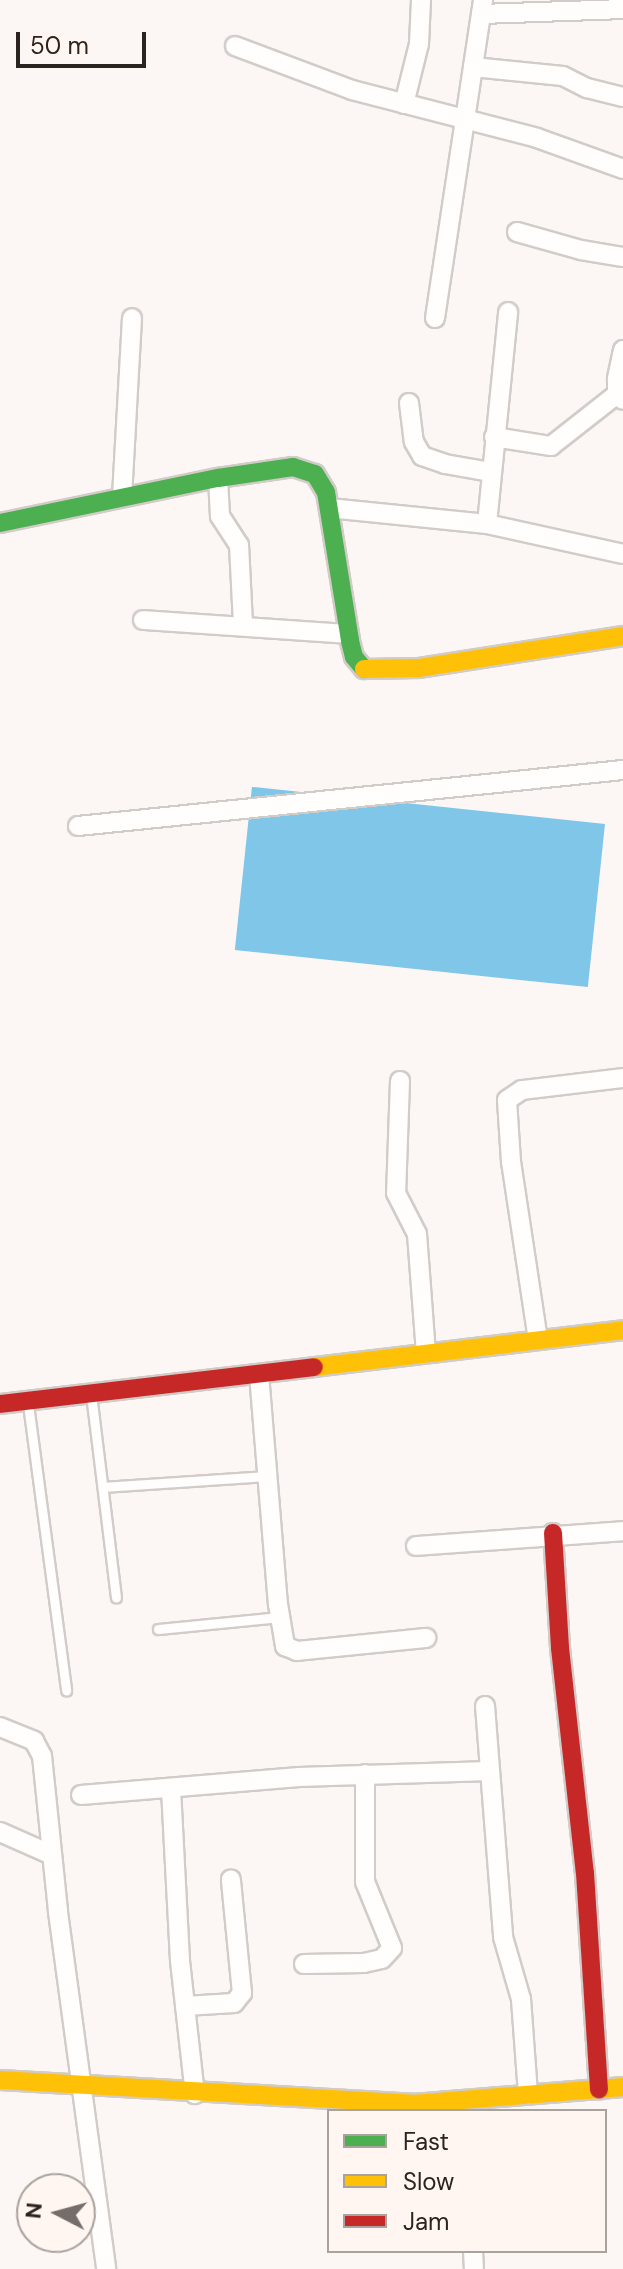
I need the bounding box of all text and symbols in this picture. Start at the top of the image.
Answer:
scale bar [20,16,150,66]
text: 50 m [30,30,89,61]
legend [327,2109,607,2253]
text: Fast [403,2126,449,2157]
text: Slow [403,2166,454,2197]
north arrow [16,2173,96,2253]
text: N [18,2201,49,2220]
text: Jam [403,2206,449,2237]

